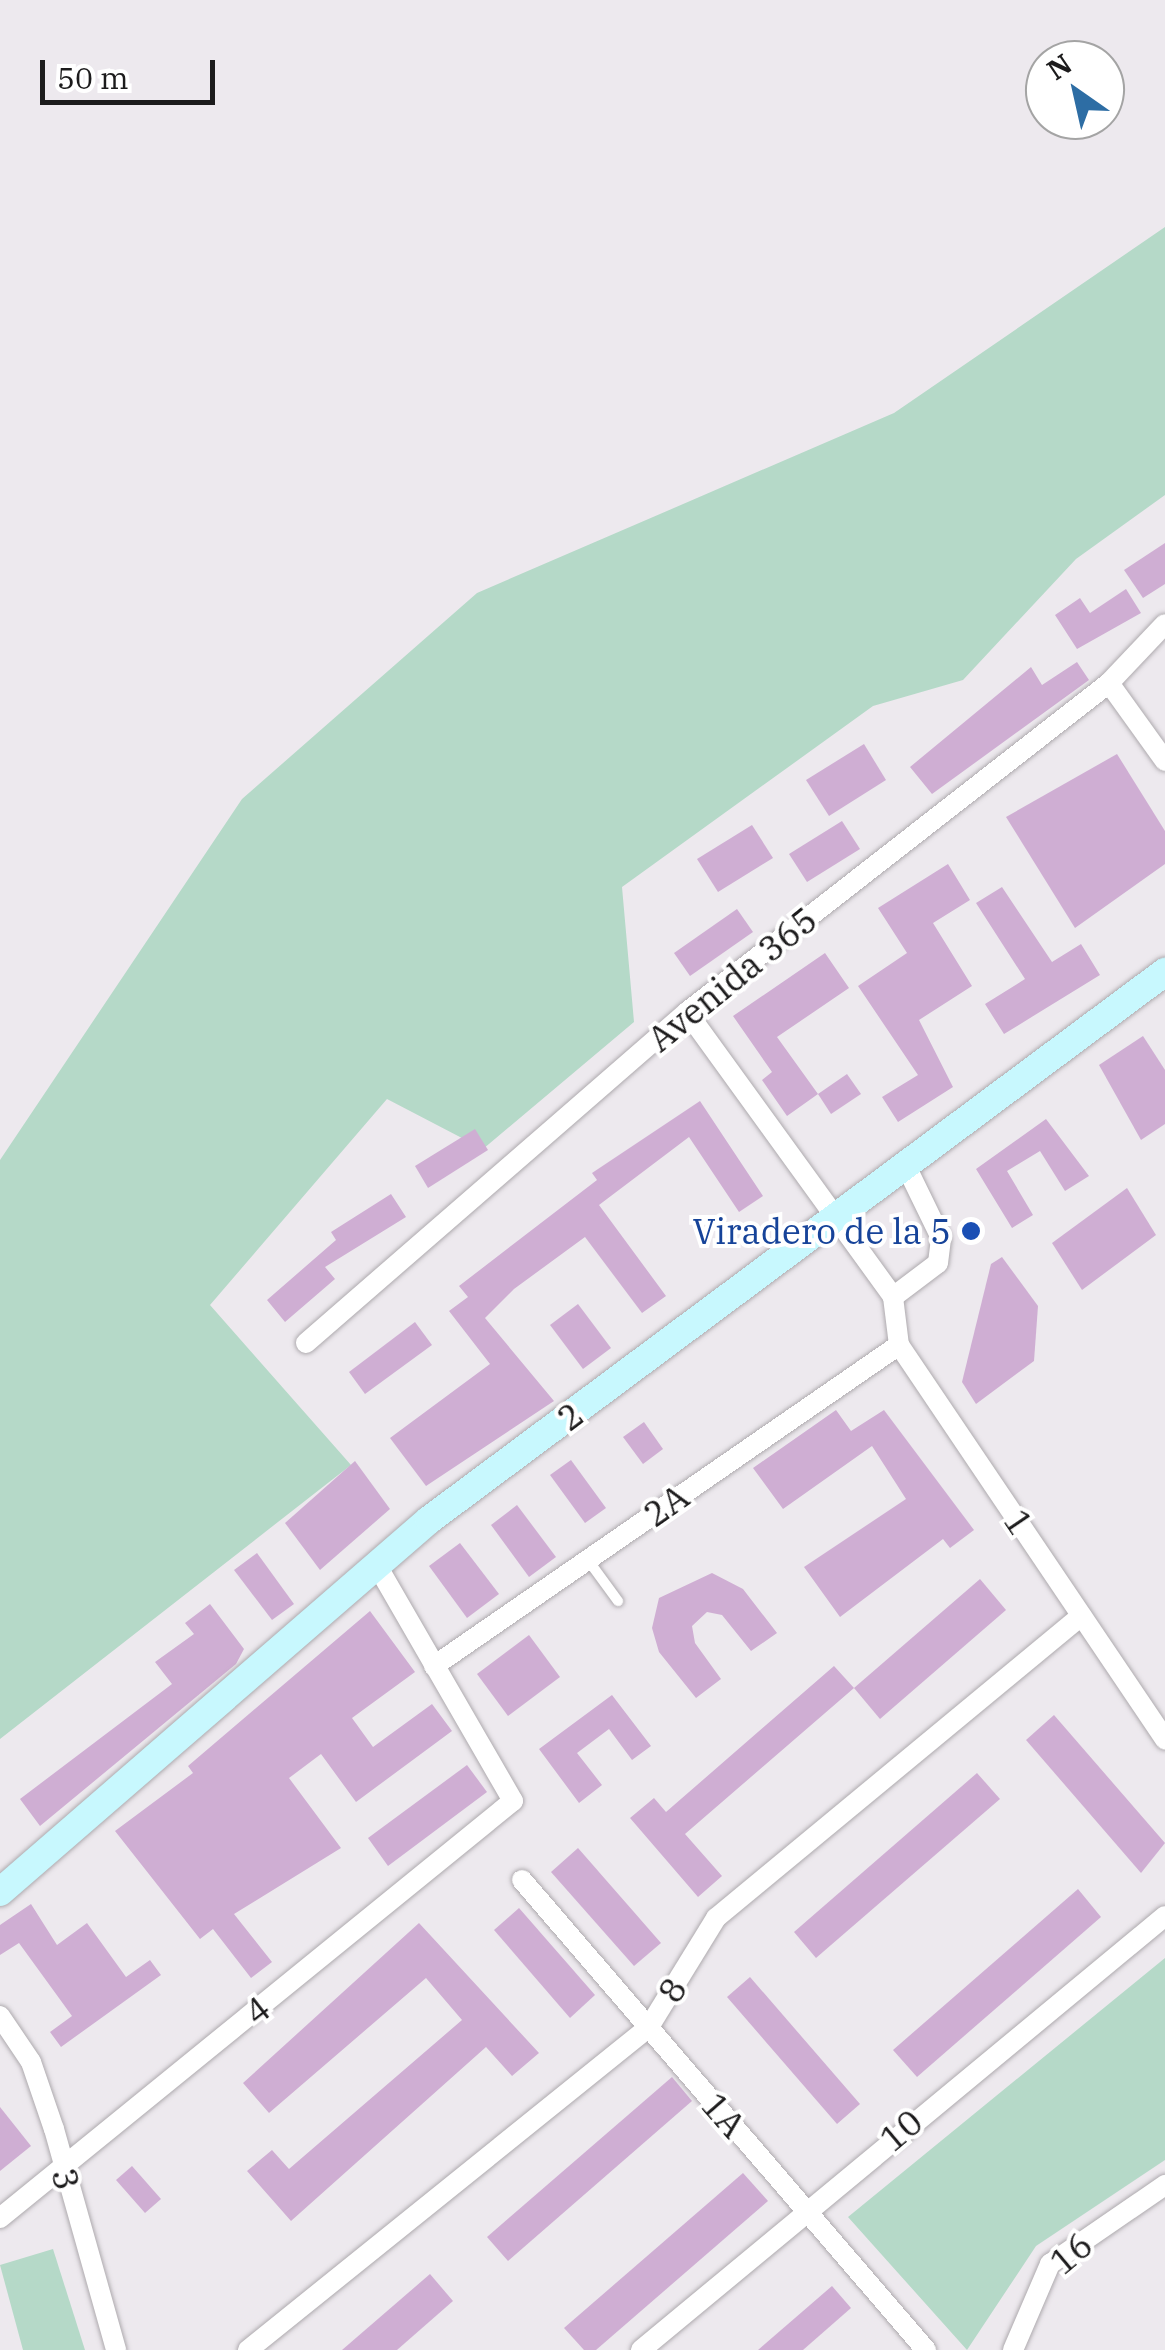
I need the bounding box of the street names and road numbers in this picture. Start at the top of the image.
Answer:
street label: Avenida 365 [639,898,825,1060]
street label: 2 [549,1393,591,1439]
street label: 2A [636,1475,696,1535]
street label: 1 [996,1502,1042,1542]
street label: 8 [649,1970,695,2010]
street label: 4 [236,1987,278,2033]
street label: 1A [693,2084,755,2146]
street label: 10 [871,2100,931,2160]
street label: 3 [43,2163,89,2195]
street label: 16 [1041,2223,1101,2283]

